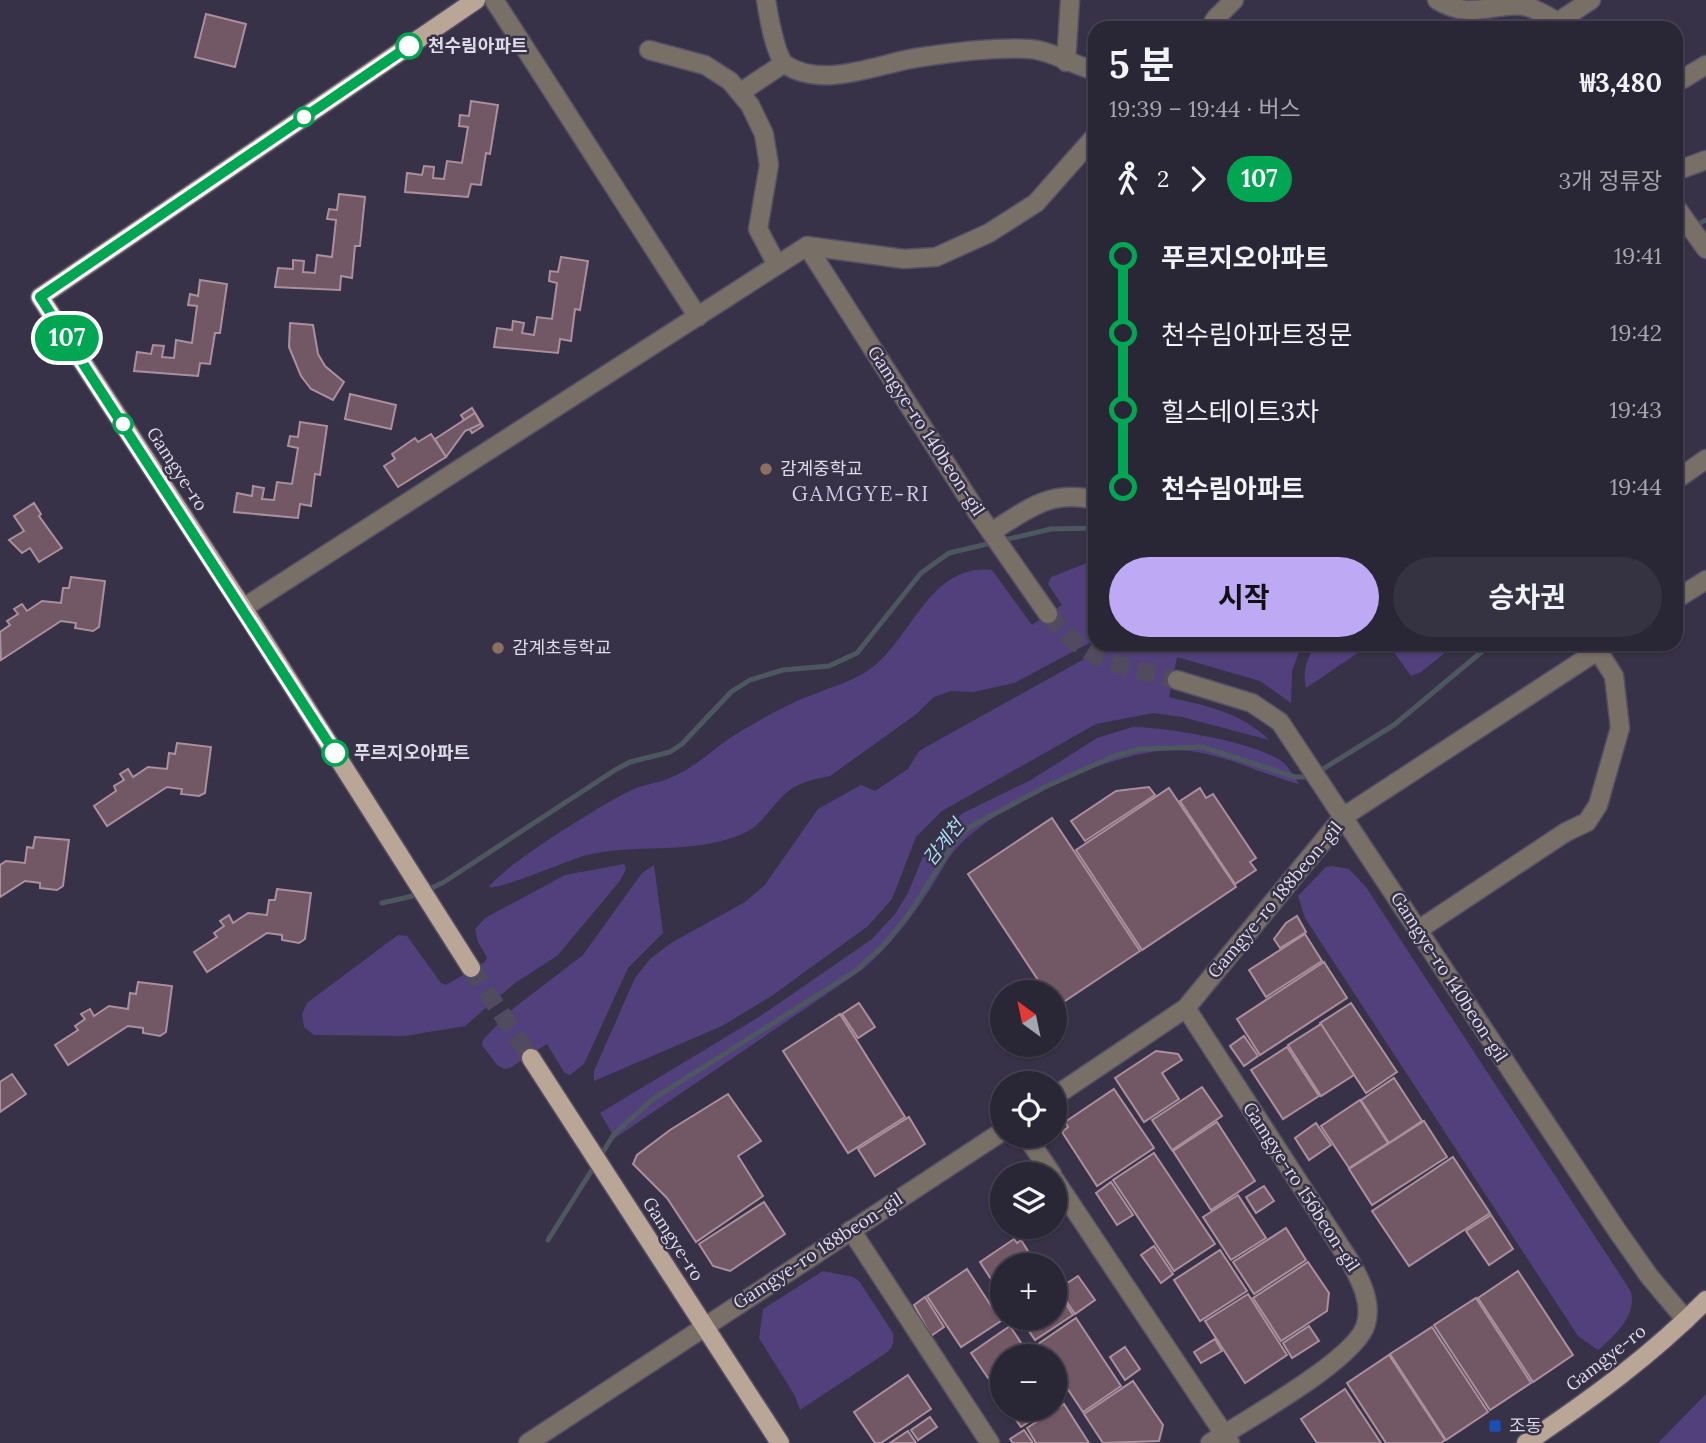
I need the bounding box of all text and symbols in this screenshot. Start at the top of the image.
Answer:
marker: 천수림아파트 [396,33,422,59]
place label: 천수림아파트 [428,34,527,57]
text: 5 분 [1109,40,1174,88]
text: ₩3,480 [1580,66,1662,99]
text: 19:39 – 19:44 · 버스 [1109,94,1301,123]
unlabelled marker [294,107,314,127]
icon: walk [1109,160,1147,198]
icon: forward [1179,160,1217,198]
text: 107 [1241,163,1278,194]
text: 2 [1157,164,1169,193]
text: 3개 정류장 [1558,166,1662,195]
text: 푸르지오아파트 [1161,241,1328,274]
text: 19:41 [1614,241,1662,270]
line badge: 107 [27,315,107,361]
text: 천수림아파트정문 [1161,318,1352,351]
text: 19:42 [1610,318,1662,347]
text: 107 [49,322,85,353]
street label: Gamgye-ro 140beon-gil [863,341,990,520]
text: 힐스테이트3차 [1161,395,1319,428]
text: 19:43 [1609,395,1662,424]
unlabelled marker [113,414,133,434]
street label: Gamgye-ro [142,422,213,515]
place label: 감계중학교 [780,457,863,480]
marker: 감계중학교 [758,461,774,477]
text: 천수림아파트 [1161,472,1305,505]
text: 19:44 [1610,472,1662,501]
district label: GAMGYE-RI [792,480,930,507]
button: 시작 [1109,557,1379,637]
button: 승차권 [1393,557,1662,637]
place label: 감계초등학교 [512,636,611,659]
marker: 감계초등학교 [490,640,506,656]
marker: 푸르지오아파트 [322,740,348,766]
place label: 푸르지오아파트 [354,741,470,764]
water label: 감계천 [917,813,970,870]
street label: Gamgye-ro 188beon-gil [1202,816,1347,983]
street label: Gamgye-ro 140beon-gil [1386,887,1513,1066]
north arrow [990,980,1068,1057]
map controls [990,980,1067,1421]
button: locate [990,1071,1067,1148]
street label: Gamgye-ro 156beon-gil [1238,1098,1365,1276]
button: layers [990,1162,1067,1239]
street label: Gamgye-ro 188beon-gil [729,1187,907,1314]
street label: Gamgye-ro [638,1192,709,1285]
button: + [990,1253,1067,1330]
street label: Gamgye-ro [1561,1319,1650,1396]
button: − [990,1344,1067,1421]
place label: 조동 [1509,1414,1542,1437]
marker: 조동 [1487,1418,1503,1434]

